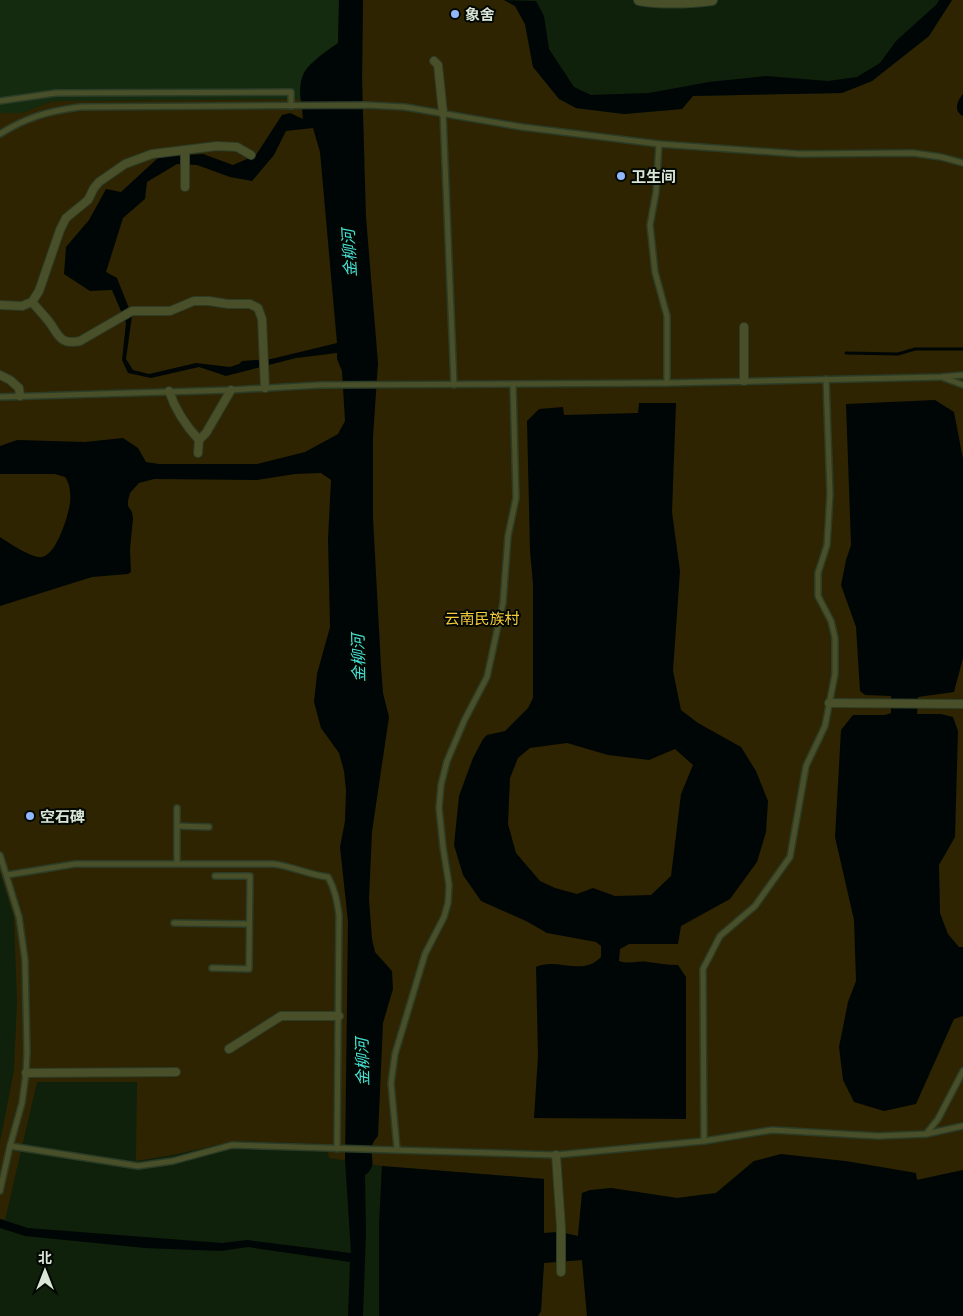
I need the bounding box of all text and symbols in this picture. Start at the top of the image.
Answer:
place label: 象舍 [465,5,495,24]
marker: 象舍 [449,8,461,20]
place label: 卫生间 [631,167,676,186]
marker: 卫生间 [615,170,627,182]
water label: 金柳河 [338,226,360,277]
park label: 云南民族村 [444,609,520,628]
water label: 金柳河 [348,631,368,682]
place label: 空石碑 [40,807,85,826]
marker: 空石碑 [24,810,36,822]
water label: 金柳河 [352,1035,372,1086]
north arrow [20,1246,70,1296]
text: 北 [38,1249,52,1267]

